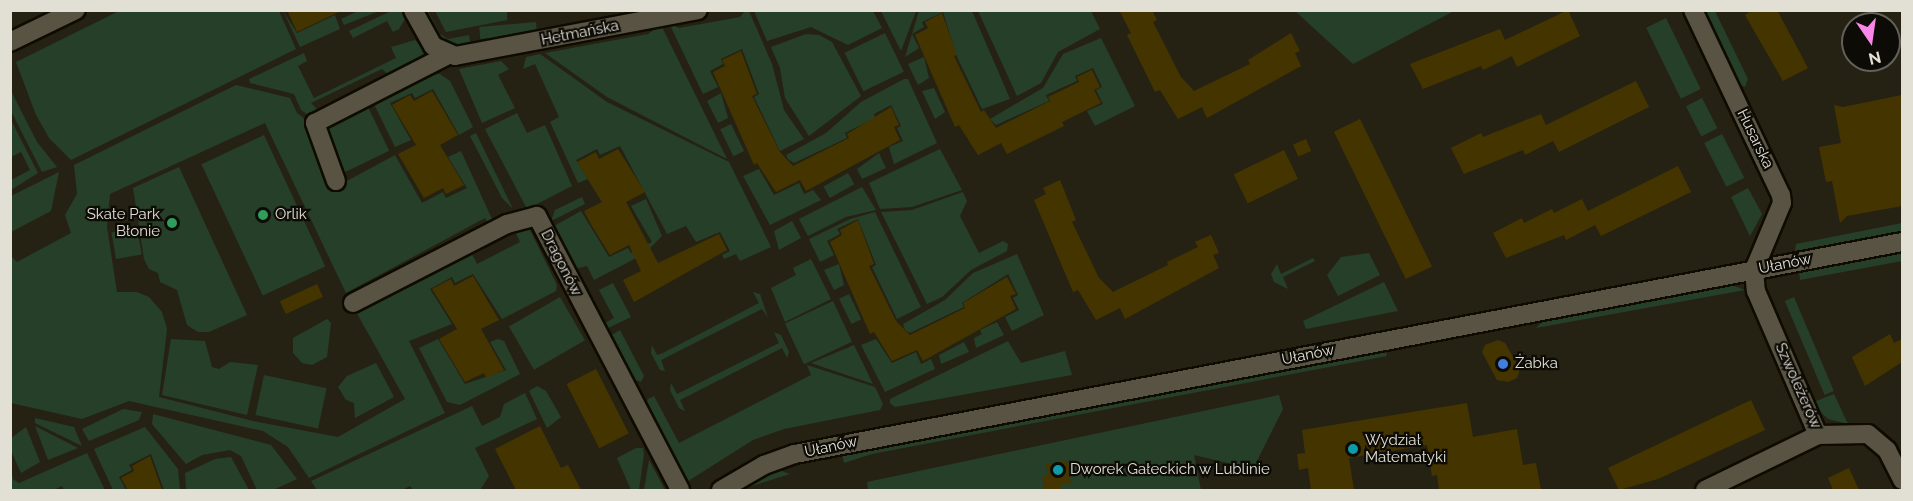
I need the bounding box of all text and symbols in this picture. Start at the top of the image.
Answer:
north arrow [1841,12,1901,72]
street label: Hetmańska [540,17,620,49]
text: N [1867,47,1883,69]
street label: Husarska [1733,106,1777,172]
place label: Skate Park Błonie [87,205,160,240]
place label: Orlik [275,206,307,224]
marker: Orlik [256,208,270,222]
marker: Skate Park Błonie [165,216,179,230]
street label: Dragonów [537,227,585,299]
street label: Ułanów [1757,250,1813,278]
street label: Szwoleżerów [1771,340,1825,432]
street label: Ułanów [1280,341,1336,369]
place label: Żabka [1515,355,1558,373]
marker: Żabka [1496,357,1510,371]
place label: Wydział Matematyki [1365,431,1446,466]
street label: Ułanów [803,433,859,461]
marker: Wydział Matematyki [1346,442,1360,456]
place label: Dworek Gałeckich w Lublinie [1070,461,1271,479]
marker: Dworek Gałeckich w Lublinie [1051,463,1065,477]

